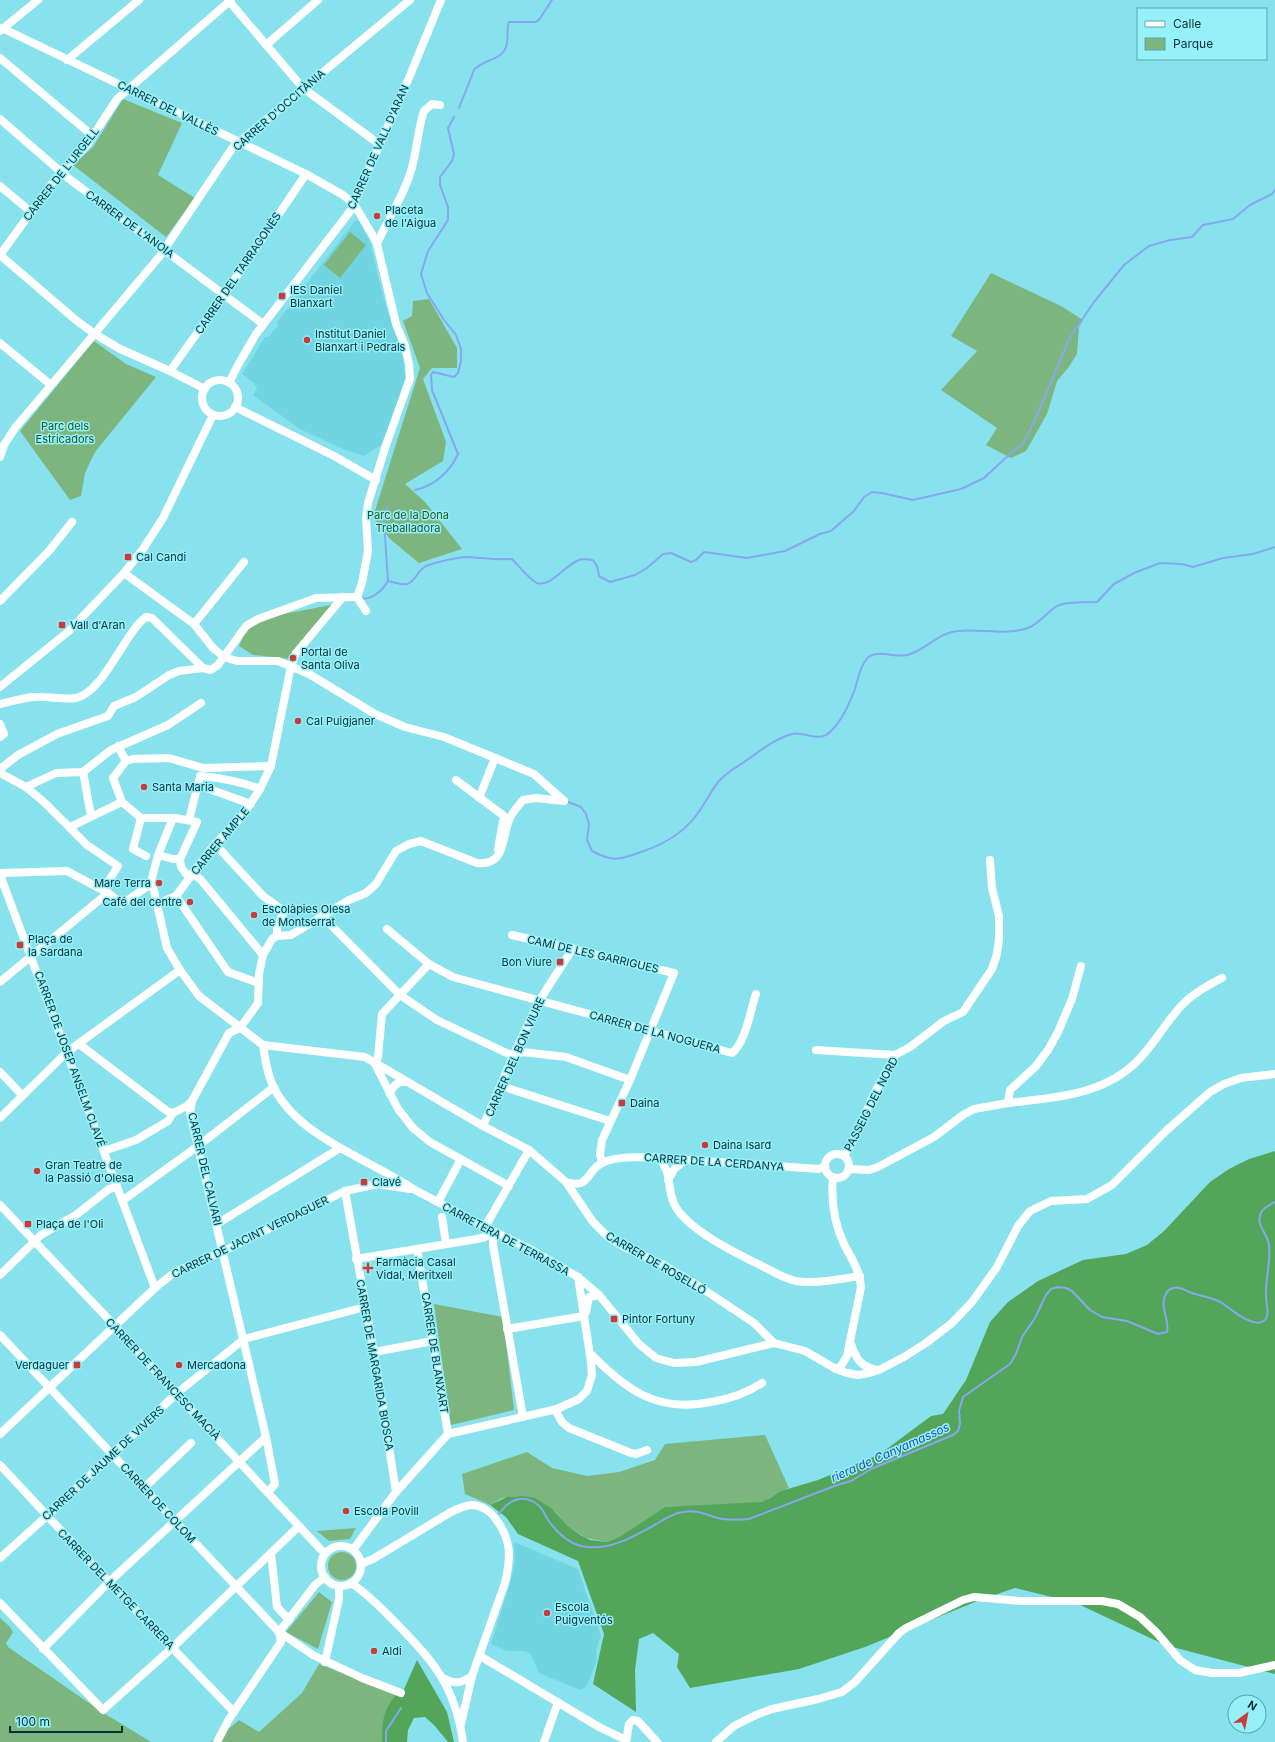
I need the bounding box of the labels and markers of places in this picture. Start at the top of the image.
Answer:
place label: Placeta de l'Aigua [385,203,436,230]
marker: Placeta de l'Aigua [372,211,382,221]
place label: IES Daniel Blanxart [290,283,342,310]
marker: IES Daniel Blanxart [277,291,287,301]
place label: Institut Daniel Blanxart i Pedrals [315,327,406,354]
marker: Institut Daniel Blanxart i Pedrals [302,335,312,345]
place label: Cal Candi [136,550,186,564]
marker: Cal Candi [123,552,133,562]
place label: Vall d'Aran [70,618,125,632]
marker: Vall d'Aran [57,620,67,630]
place label: Portal de Santa Oliva [301,645,360,672]
marker: Portal de Santa Oliva [288,653,298,663]
place label: Cal Puigjaner [306,714,375,728]
marker: Cal Puigjaner [293,716,303,726]
place label: Santa Maria [152,780,214,794]
marker: Santa Maria [139,782,149,792]
place label: Mare Terra [94,876,151,890]
marker: Mare Terra [154,878,164,888]
place label: Café del centre [102,895,182,909]
marker: Café del centre [185,897,195,907]
place label: Escolàpies Olesa de Montserrat [262,902,350,929]
marker: Escolàpies Olesa de Montserrat [249,910,259,920]
place label: Plaça de la Sardana [28,932,83,959]
marker: Plaça de la Sardana [15,940,25,950]
place label: Bon Viure [501,955,552,969]
marker: Bon Viure [555,957,565,967]
place label: Daina [630,1096,659,1110]
marker: Daina [617,1098,627,1108]
place label: Daina Isard [713,1138,771,1152]
marker: Daina Isard [700,1140,710,1150]
place label: Gran Teatre de la Passió d'Olesa [45,1158,134,1185]
marker: Gran Teatre de la Passió d'Olesa [32,1166,42,1176]
place label: Clavé [372,1175,401,1189]
marker: Clavé [359,1177,369,1187]
place label: Plaça de l'Oli [36,1217,103,1231]
marker: Plaça de l'Oli [23,1219,33,1229]
place label: Farmàcia Casal Vidal, Meritxell [376,1255,456,1282]
marker: Farmàcia Casal Vidal, Meritxell [363,1263,373,1273]
place label: Pintor Fortuny [622,1312,695,1326]
marker: Pintor Fortuny [609,1314,619,1324]
place label: Verdaguer [15,1358,69,1372]
place label: Mercadona [187,1358,246,1372]
marker: Verdaguer [72,1360,82,1370]
marker: Mercadona [174,1360,184,1370]
place label: Escola Povill [354,1504,419,1518]
marker: Escola Povill [341,1506,351,1516]
place label: Escola Puigventós [555,1600,613,1627]
marker: Escola Puigventós [542,1608,552,1618]
place label: Aldi [382,1644,402,1658]
marker: Aldi [369,1646,379,1656]

